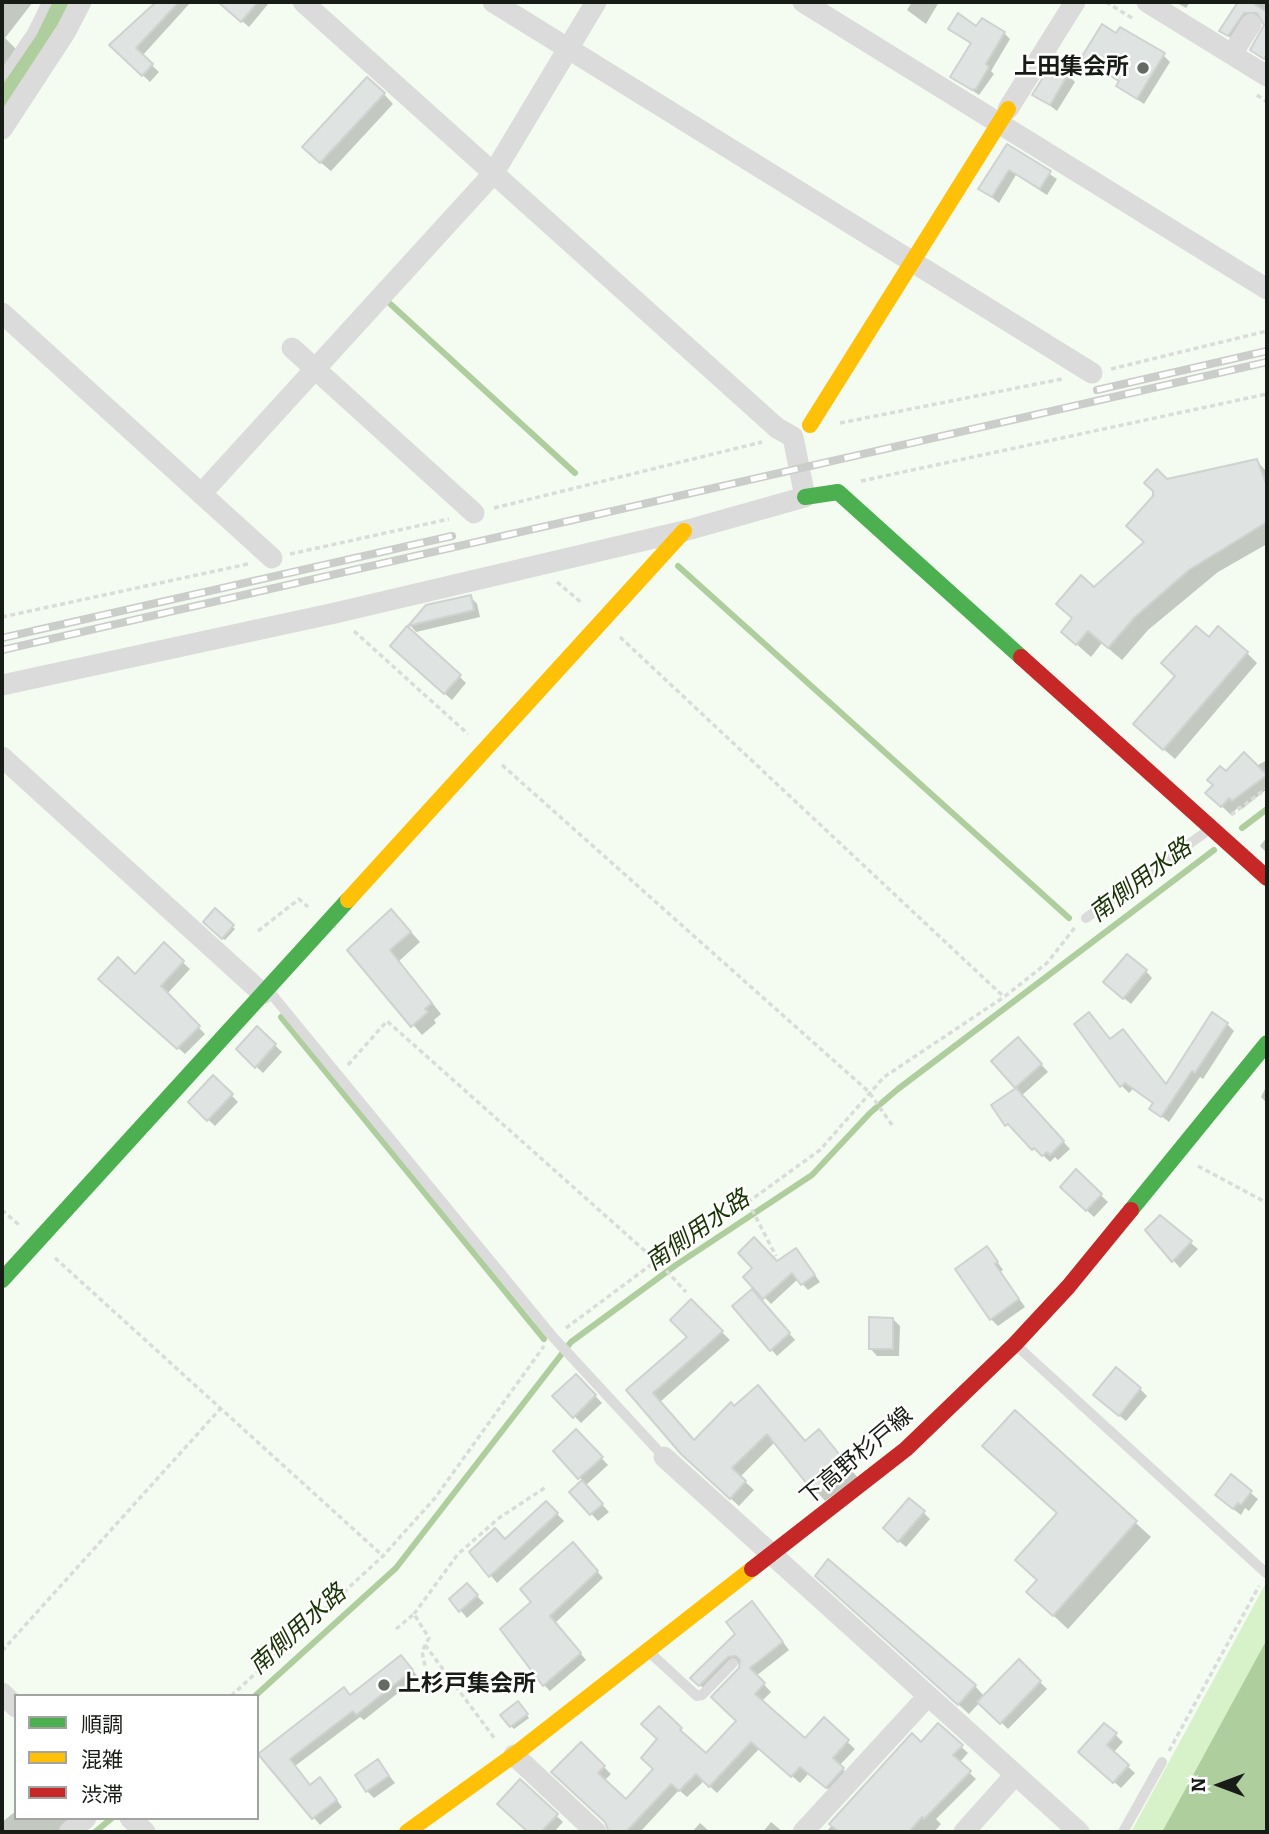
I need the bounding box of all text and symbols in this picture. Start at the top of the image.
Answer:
place label: 上田集会所 [1014,54,1129,82]
marker: 上田集会所 [1135,60,1151,76]
water label: 南側用水路 [1084,833,1198,929]
water label: 南側用水路 [641,1185,755,1277]
street label: 下高野杉戸線 [795,1402,919,1512]
water label: 南側用水路 [244,1579,352,1681]
place label: 上杉戸集会所 [398,1671,536,1699]
marker: 上杉戸集会所 [376,1677,392,1693]
legend [14,1694,259,1820]
text: 順調 [81,1712,123,1738]
text: 混雑 [81,1747,123,1773]
north arrow [1185,1750,1255,1820]
text: N [1187,1778,1210,1792]
text: 渋滞 [81,1782,123,1808]

